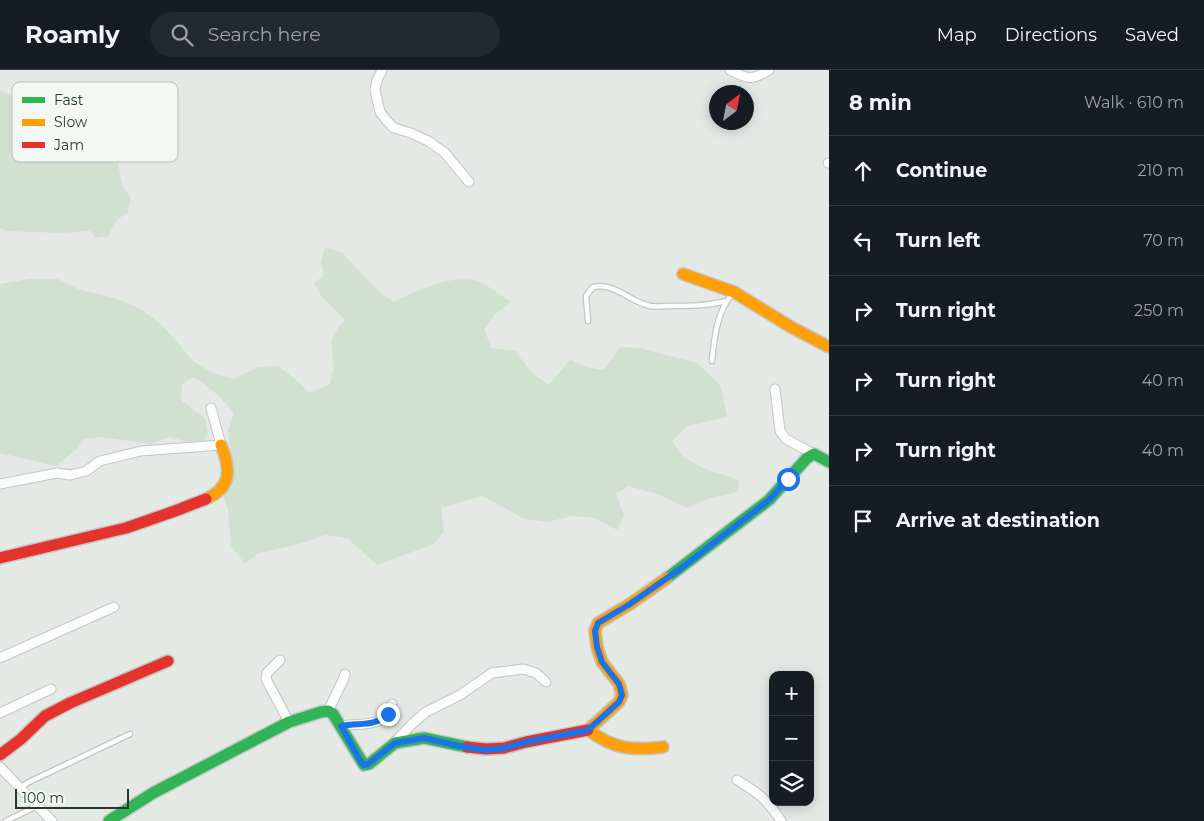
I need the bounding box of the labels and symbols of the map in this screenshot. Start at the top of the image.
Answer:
legend [12,82,178,162]
north arrow [709,85,754,130]
text: Fast [54,91,84,109]
text: Slow [54,113,88,131]
text: Jam [53,136,84,154]
route start [777,468,800,491]
route end [377,703,400,726]
scale bar [15,786,129,809]

